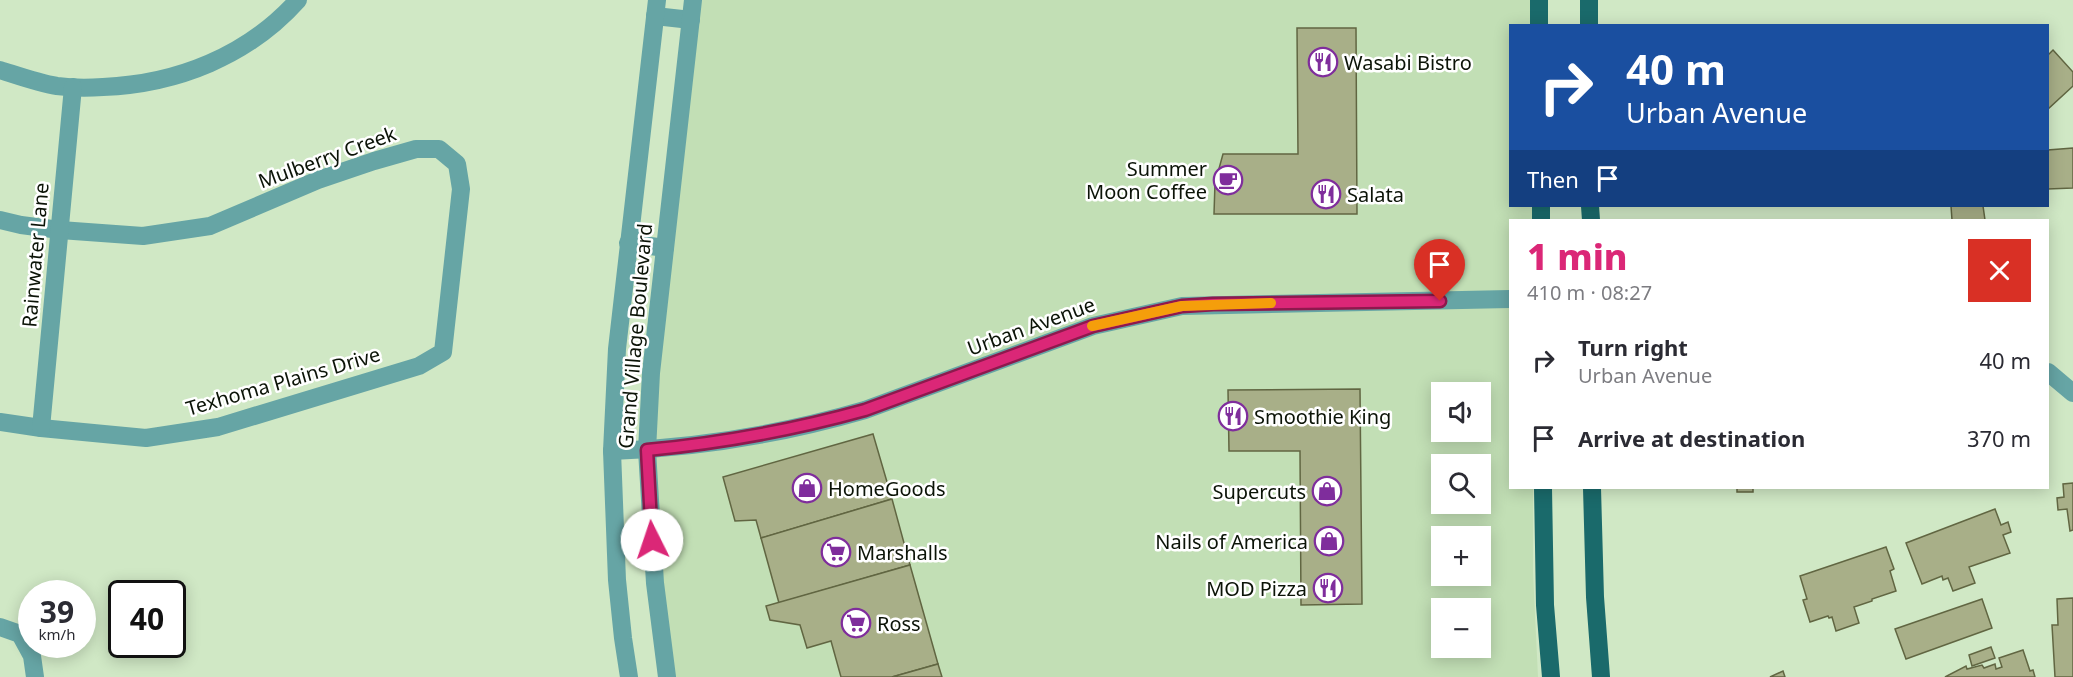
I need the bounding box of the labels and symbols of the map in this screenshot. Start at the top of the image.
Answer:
restaurant icon: Wasabi Bistro [1307,46,1339,78]
place label: Wasabi Bistro [1344,49,1472,76]
street label: Mulberry Creek [254,119,400,194]
place label: Summer Moon Coffee [1086,155,1207,205]
cafe icon: Summer Moon Coffee [1212,164,1244,196]
restaurant icon: Salata [1310,178,1342,210]
street label: Rainwater Lane [15,181,55,329]
place label: Salata [1347,181,1404,208]
street label: Grand Village Boulevard [612,222,658,450]
pin [1414,239,1465,301]
street label: Urban Avenue [963,290,1099,362]
street label: Texhoma Plains Drive [183,340,383,422]
restaurant icon: Smoothie King [1217,400,1249,432]
place label: Smoothie King [1254,403,1391,430]
shop icon: HomeGoods [791,472,823,504]
place label: HomeGoods [828,475,946,502]
shop icon: Supercuts [1311,475,1343,507]
place label: Supercuts [1212,478,1306,505]
position arrow [620,508,684,572]
shop icon: Nails of America [1313,525,1345,557]
place label: Nails of America [1155,528,1308,555]
supermarket icon: Marshalls [820,536,852,568]
place label: Marshalls [857,539,948,566]
restaurant icon: MOD Pizza [1312,572,1344,604]
place label: MOD Pizza [1206,575,1307,602]
speed limit sign: 40 [108,580,186,658]
supermarket icon: Ross [840,607,872,639]
place label: Ross [877,610,921,637]

